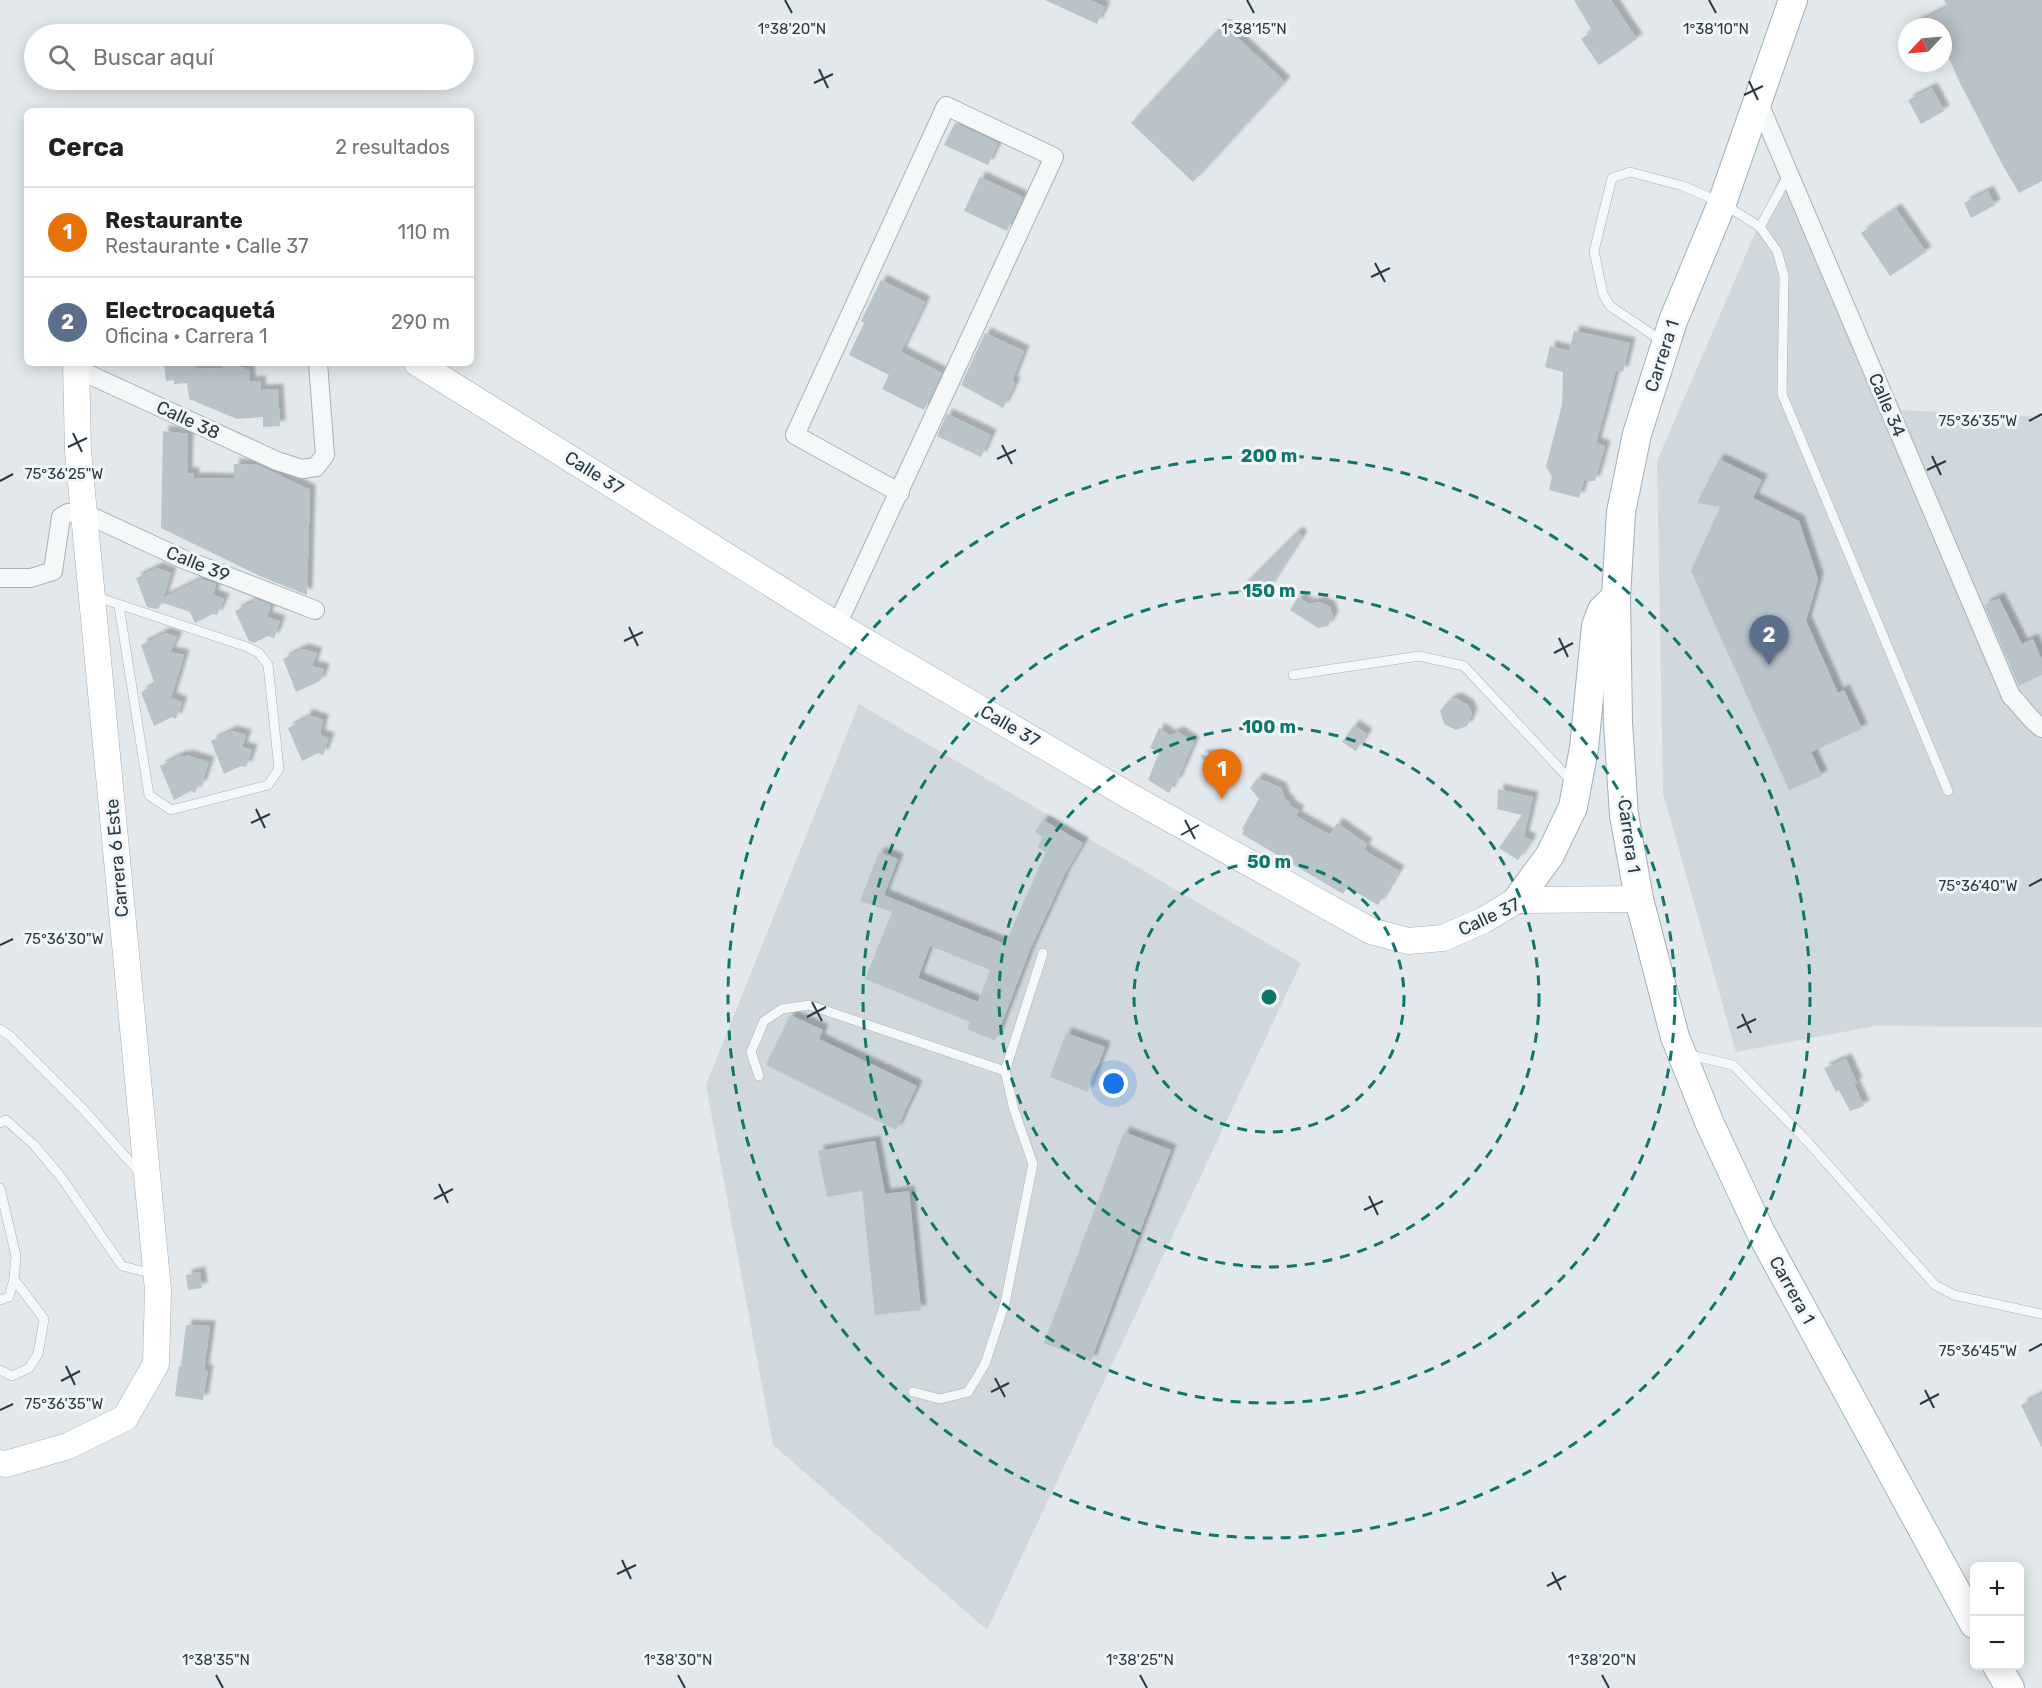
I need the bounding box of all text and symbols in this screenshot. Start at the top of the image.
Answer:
north arrow [1898,18,1952,72]
text: 1°38'20"N [758,20,826,38]
text: 1°38'15"N [1221,20,1287,38]
text: 1°38'10"N [1683,20,1749,38]
search box [24,24,474,90]
icon: search [45,41,78,74]
text: Buscar aquí [93,44,214,71]
text: Cerca [48,132,124,163]
text: 2 resultados [335,135,450,159]
text: Restaurante [105,207,243,234]
text: 1 [63,220,72,244]
text: 110 m [398,220,450,244]
text: Restaurante · Calle 37 [105,234,309,258]
text: Electrocaquetá [105,297,275,324]
text: 2 [61,310,74,334]
text: 290 m [391,310,450,334]
street label: Carrera 1 [1640,317,1684,395]
text: Oficina · Carrera 1 [105,324,267,348]
street label: Calle 34 [1864,370,1910,440]
street label: Calle 38 [153,396,223,444]
text: 75°36'35"W [1939,412,2017,430]
text: 200 m [1241,445,1297,467]
street label: Calle 37 [561,446,627,500]
text: 75°36'25"W [25,465,103,483]
street label: Calle 39 [163,541,233,587]
text: 150 m [1242,580,1296,602]
pin: 2 [1750,616,1788,665]
street label: Calle 37 [976,700,1044,752]
text: 100 m [1242,716,1296,738]
pin: 1 [1202,750,1242,799]
street label: Carrera 6 Este [101,798,133,918]
street label: Carrera 1 [1613,798,1645,874]
text: 50 m [1247,851,1291,873]
text: 75°36'40"W [1939,877,2017,895]
street label: Calle 37 [1455,893,1523,941]
text: 75°36'30"W [24,930,104,948]
centre of rings [1259,987,1279,1007]
your location [1099,1069,1128,1098]
street label: Carrera 1 [1764,1252,1820,1328]
text: 75°36'45"W [1939,1342,2017,1360]
text: 75°36'35"W [25,1395,103,1413]
map controls [1970,1562,2024,1670]
button: + [1970,1562,2024,1616]
button: − [1970,1616,2024,1670]
text: 1°38'35"N [182,1651,250,1669]
text: 1°38'30"N [644,1651,712,1669]
text: 1°38'25"N [1106,1651,1174,1669]
text: 1°38'20"N [1568,1651,1636,1669]

